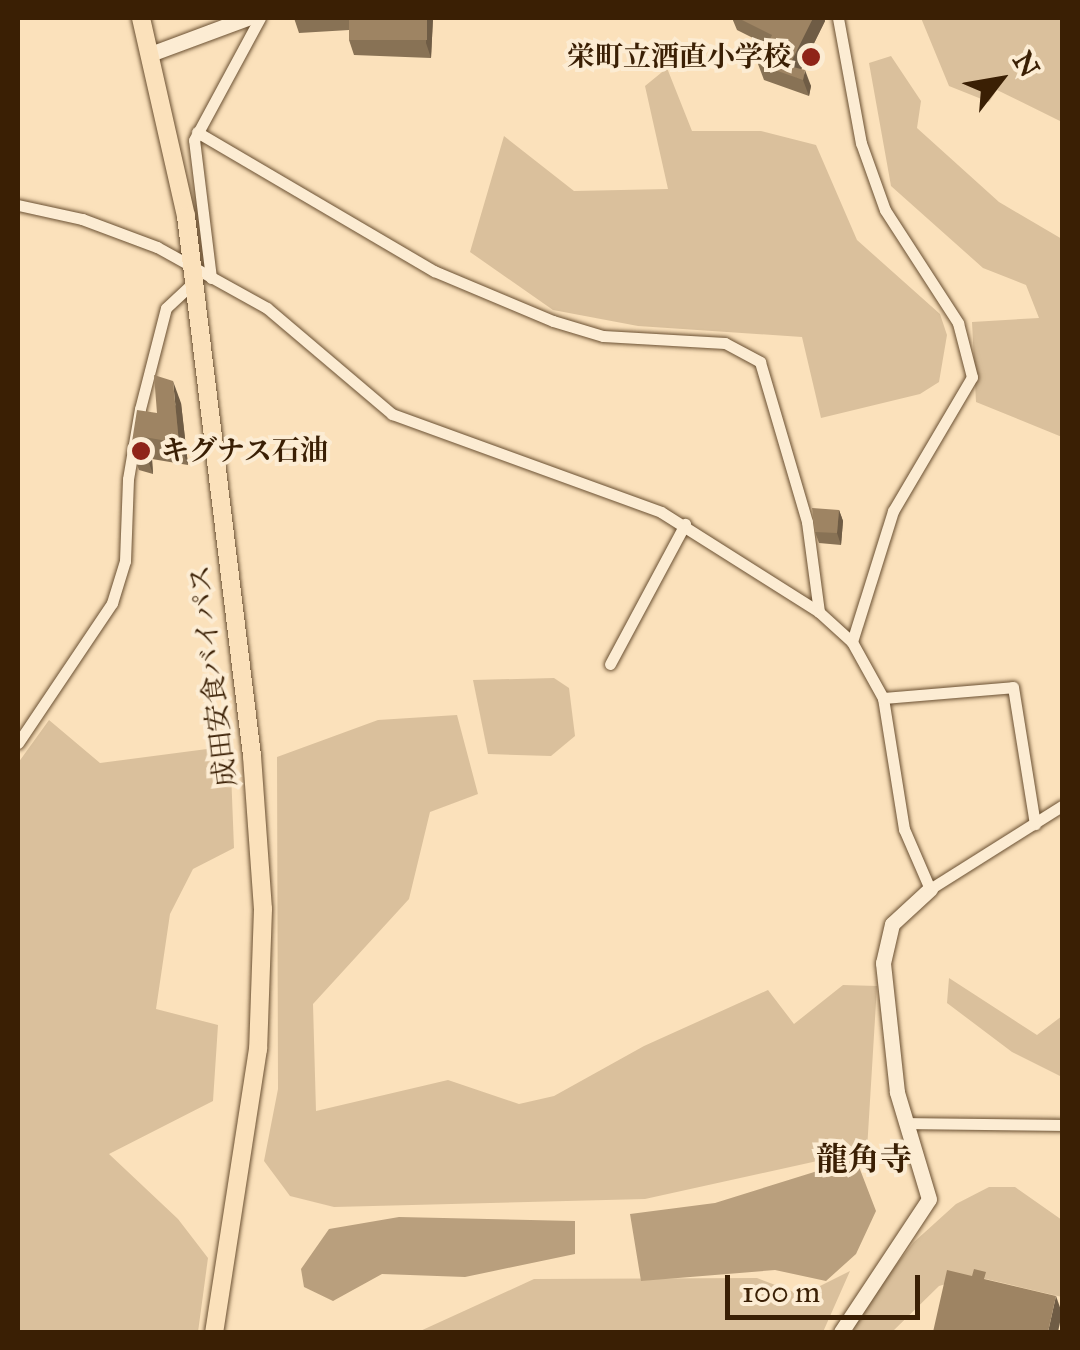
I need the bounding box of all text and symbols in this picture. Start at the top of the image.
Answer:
north arrow [950,30,1050,130]
place label: 栄町立酒直小学校 [567,40,791,74]
text: N [1005,45,1047,83]
marker: 栄町立酒直小学校 [800,46,822,68]
place label: キグナス石油 [161,434,329,468]
marker: キグナス石油 [130,440,152,462]
street label: 成田安食バイパス [183,563,243,789]
district label: 龍角寺 [816,1141,912,1179]
scale bar [730,1255,925,1317]
text: 100 m [742,1274,820,1310]

